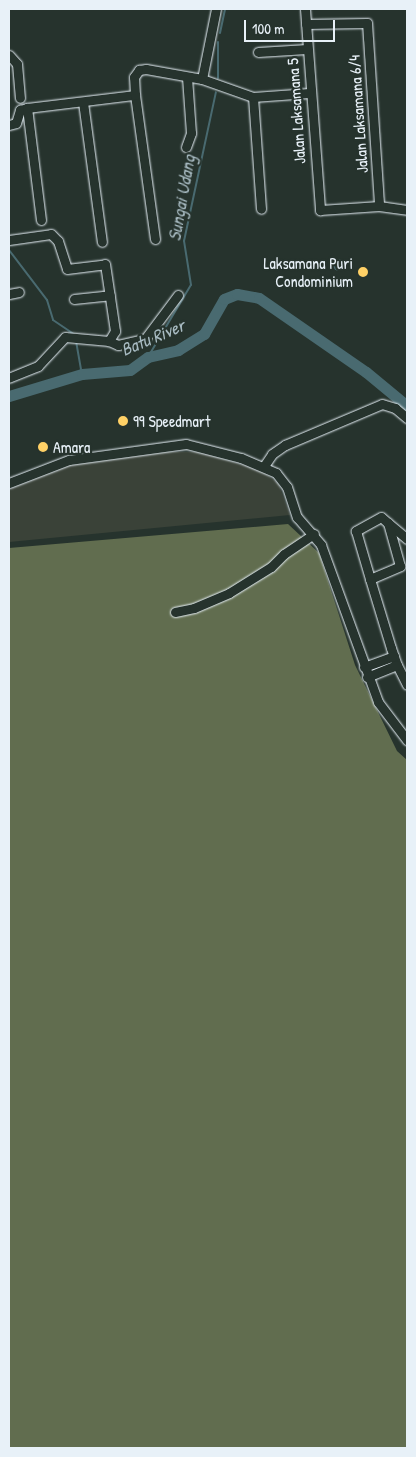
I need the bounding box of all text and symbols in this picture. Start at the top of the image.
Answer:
scale bar [246,10,337,42]
text: 100 m [252,18,285,39]
street label: Jalan Laksamana 6/4 [344,54,372,174]
street label: Jalan Laksamana 5 [283,57,309,165]
water label: Sungai Udang [164,153,200,243]
place label: Laksamana Puri Condominium [264,253,353,291]
marker: Laksamana Puri Condominium [357,266,369,278]
water label: Batu River [118,315,188,361]
place label: 99 Speedmart [133,411,210,431]
marker: 99 Speedmart [117,415,129,427]
place label: Amara [53,437,90,457]
marker: Amara [37,441,49,453]

